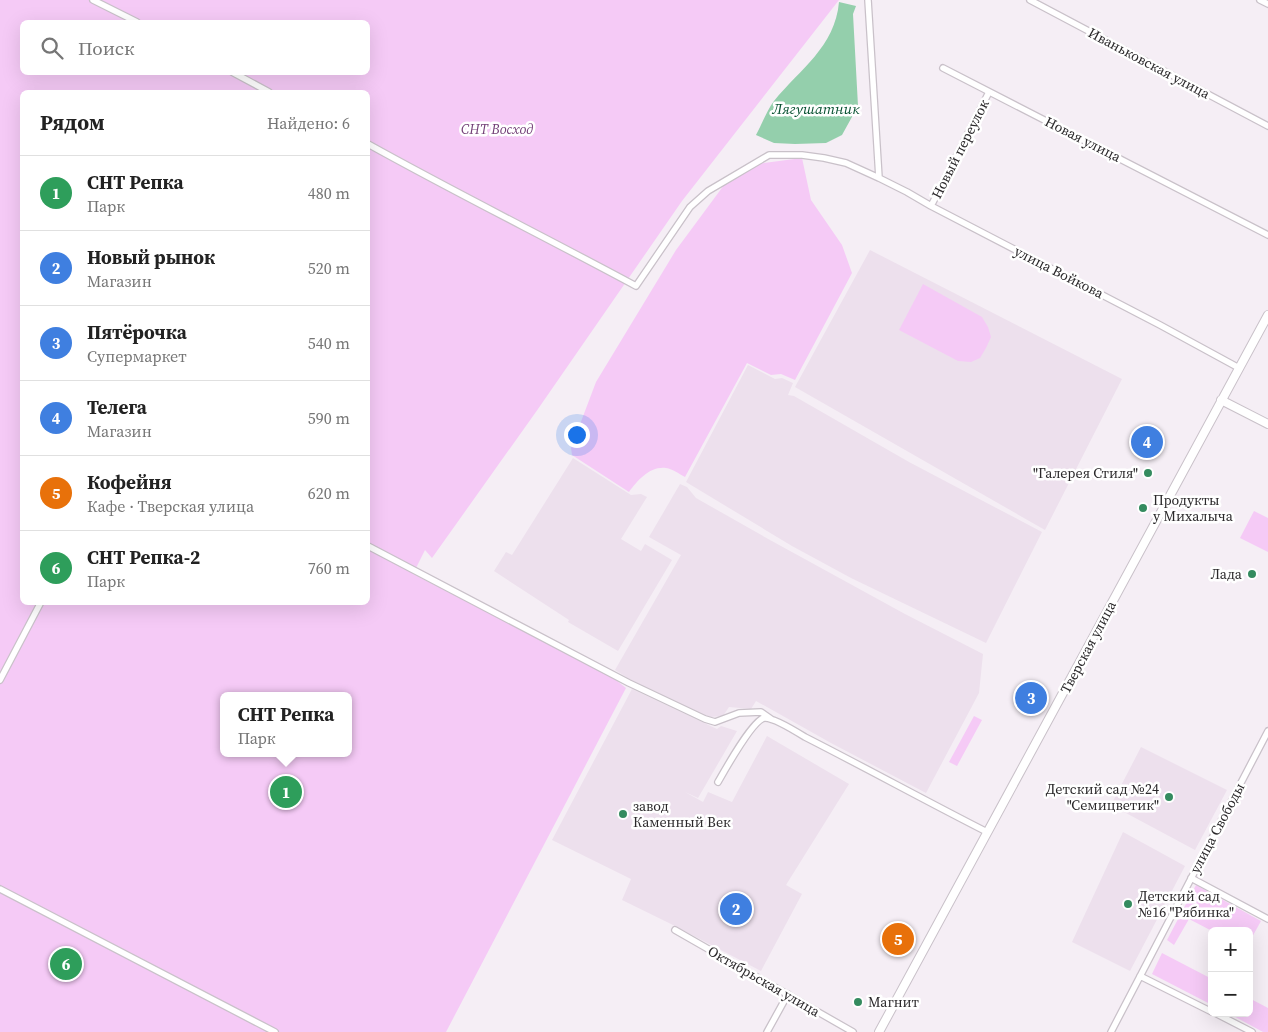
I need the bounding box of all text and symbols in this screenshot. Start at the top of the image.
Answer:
search box [20,20,370,75]
street label: Иваньковская улица [1085,22,1214,104]
icon: search [38,34,66,62]
text: Поиск [78,35,135,61]
street label: Новый переулок [926,96,994,202]
water label: Лягушатник [771,98,860,119]
text: Рядом [40,108,105,137]
street label: Новая улица [1042,111,1125,167]
text: Найдено: 6 [267,112,350,134]
park label: СНТ Восход [461,119,533,139]
text: СНТ Репка [87,169,184,195]
text: 1 [52,182,60,204]
text: 480 m [308,182,350,204]
text: Парк [87,195,125,217]
street label: улица Войкова [1011,241,1108,303]
text: Новый рынок [87,244,215,270]
text: 2 [52,257,60,279]
text: 520 m [308,257,350,279]
text: Магазин [87,270,152,292]
text: Пятёрочка [87,319,187,345]
text: 3 [52,332,60,354]
text: 540 m [308,332,350,354]
text: Супермаркет [87,345,187,367]
text: Телега [87,394,147,420]
text: 4 [52,407,60,429]
text: 590 m [308,407,350,429]
text: Магазин [87,420,152,442]
your location [564,422,590,448]
pin: 4 [1131,423,1163,461]
place label: "Галерея Стиля" [1033,463,1138,483]
marker: "Галерея Стиля" [1142,467,1154,479]
text: Кофейня [87,469,172,495]
text: 5 [52,482,60,504]
text: 620 m [308,482,350,504]
place label: Продукты у Михалыча [1153,490,1234,526]
text: Кафе · Тверская улица [87,495,254,517]
marker: Продукты у Михалыча [1137,502,1149,514]
text: СНТ Репка-2 [87,544,200,570]
text: 6 [52,557,60,579]
text: 760 m [308,557,350,579]
place label: Лада [1210,564,1243,584]
marker: Лада [1246,568,1258,580]
text: Парк [87,570,125,592]
street label: Тверская улица [1055,596,1121,697]
pin: 3 [1015,679,1047,717]
popup [220,692,352,757]
text: СНТ Репка [238,701,334,727]
text: Парк [238,727,276,749]
pin: 1 [270,773,302,811]
place label: Детский сад №24 "Семицветик" [1046,779,1159,815]
street label: улица Свободы [1185,779,1249,877]
marker: Детский сад №24 "Семицветик" [1163,791,1175,803]
place label: завод Каменный Век [633,796,731,832]
marker: завод Каменный Век [617,808,629,820]
place label: Детский сад №16 "Рябинка" [1138,886,1234,922]
pin: 2 [720,890,752,928]
marker: Детский сад №16 "Рябинка" [1122,898,1134,910]
pin: 5 [882,920,914,958]
map controls [1208,927,1253,1017]
button: + [1208,927,1253,972]
street label: Октябрьская улица [704,941,825,1022]
pin: 6 [50,945,82,983]
button: − [1208,972,1253,1017]
place label: Магнит [868,992,919,1012]
marker: Магнит [852,996,864,1008]

